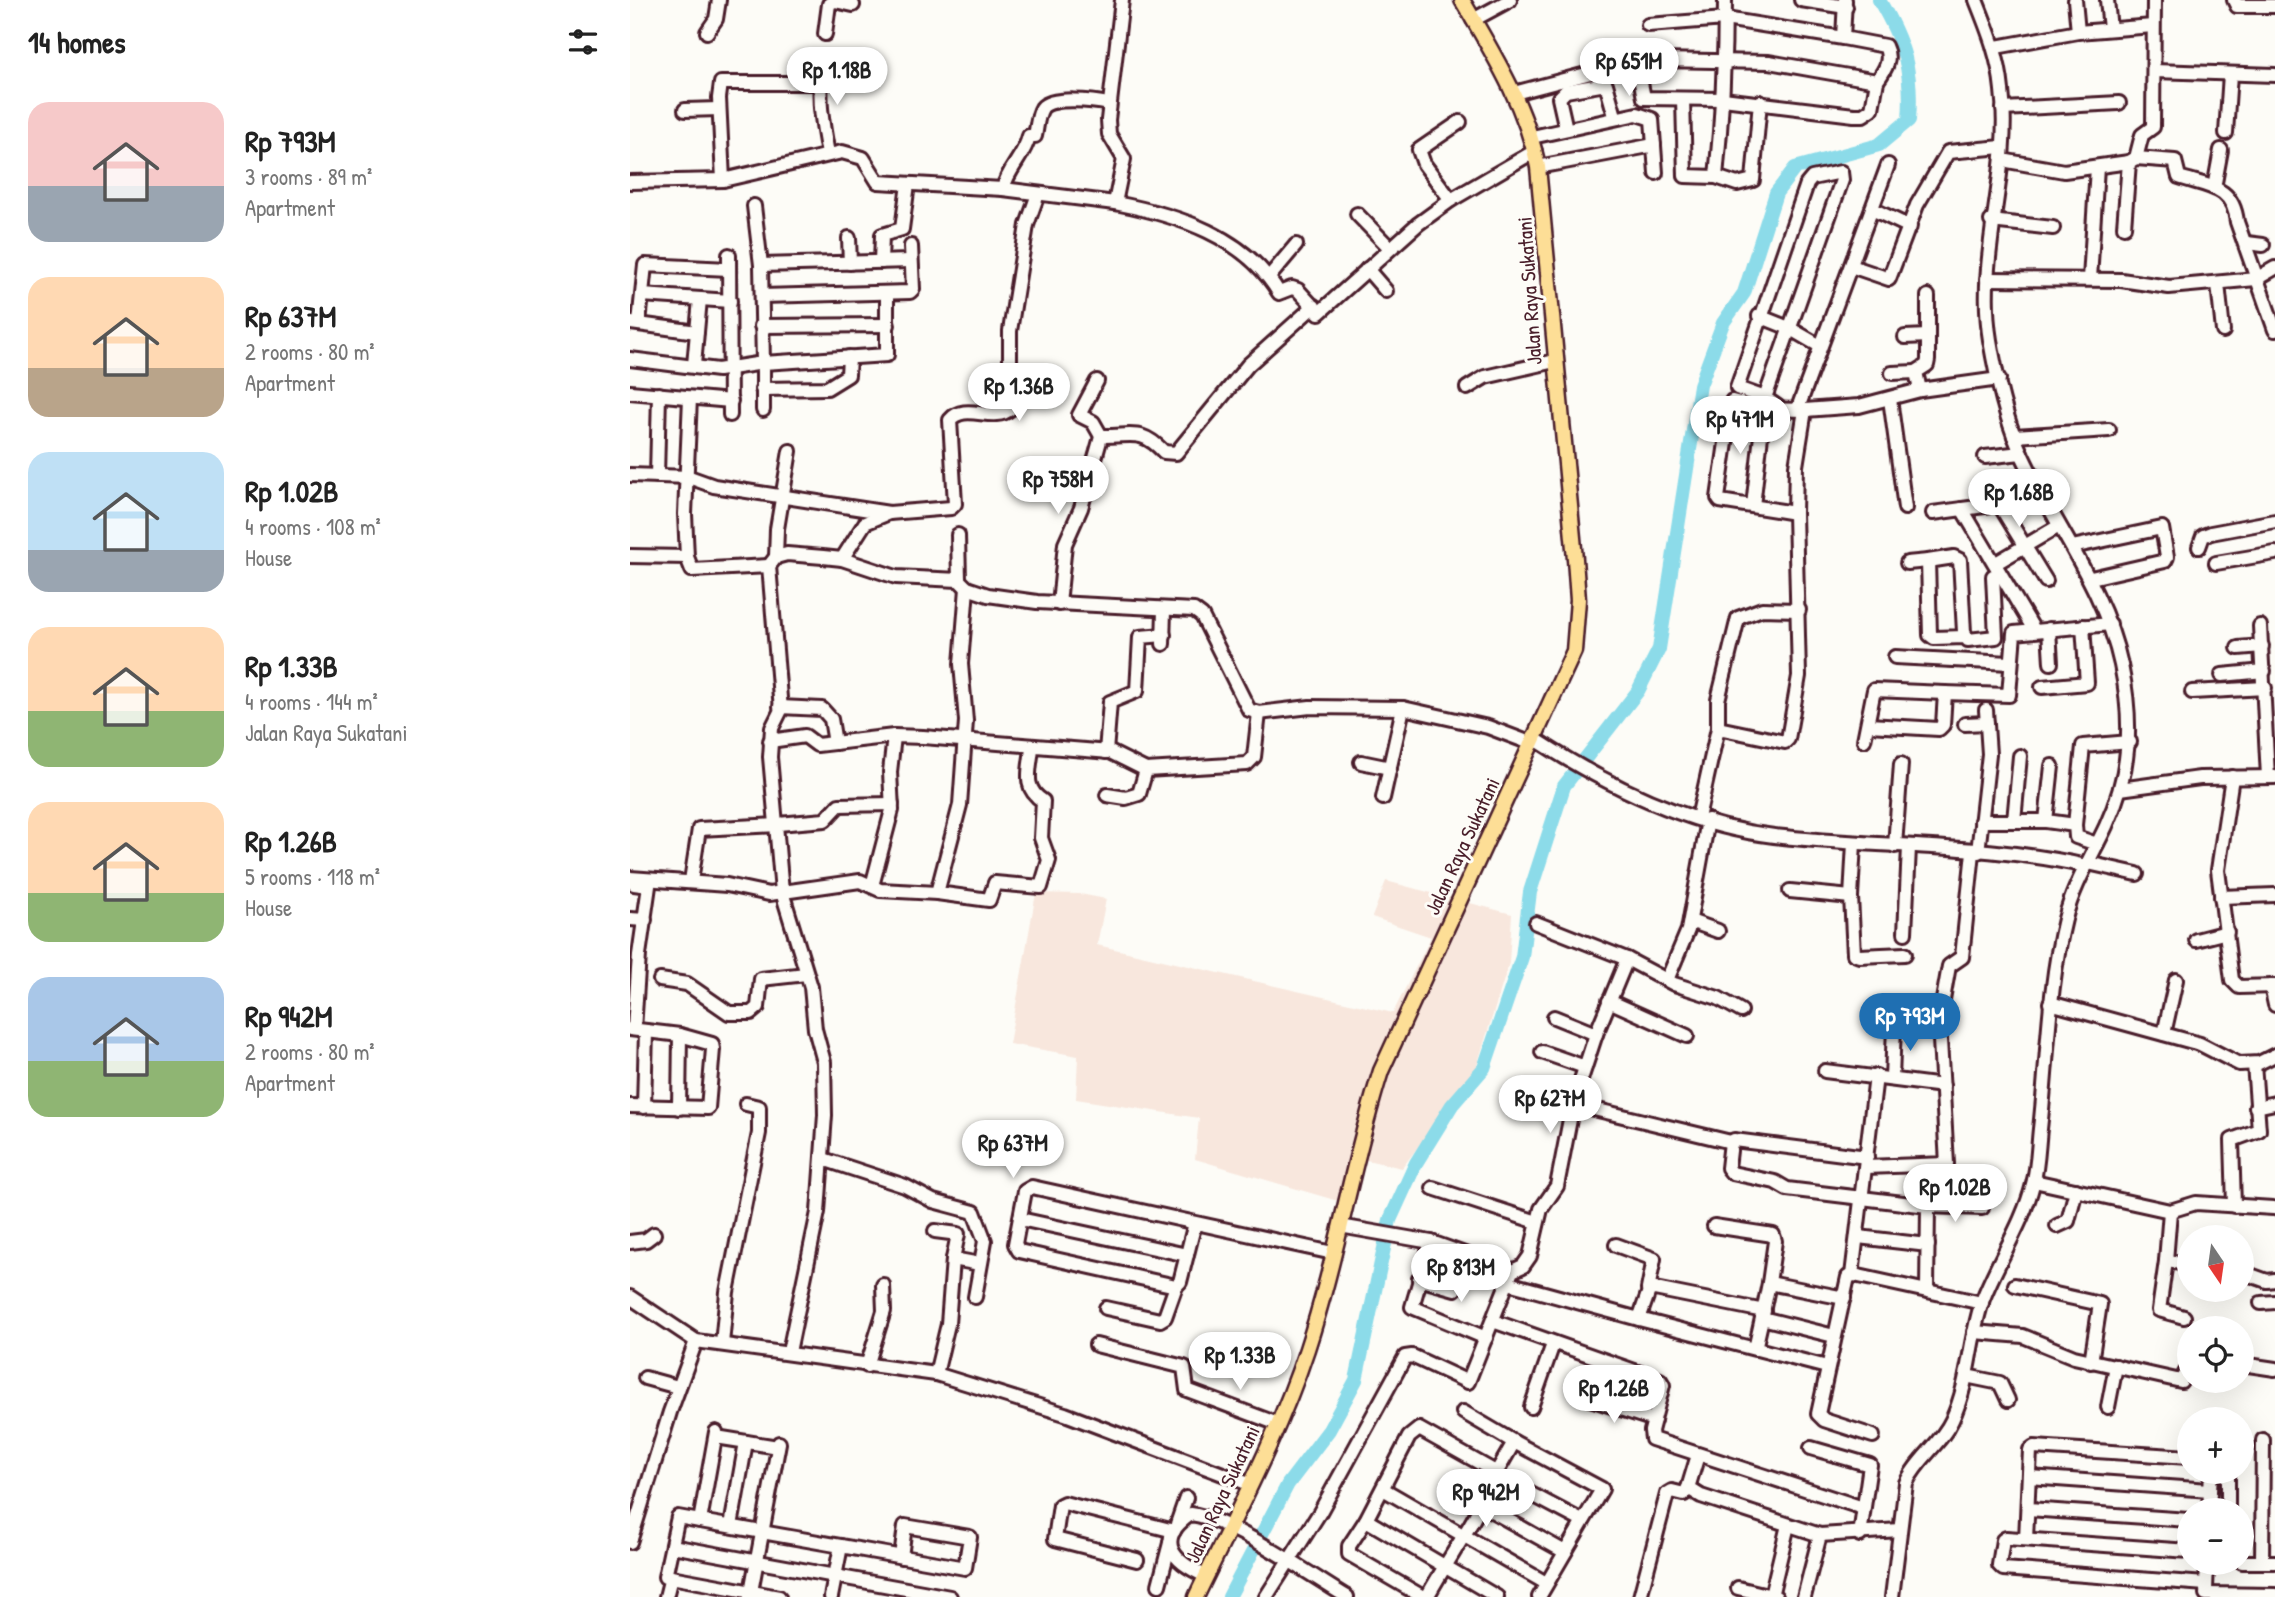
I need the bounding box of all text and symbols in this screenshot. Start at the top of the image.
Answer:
text: 14 homes [28,22,126,62]
icon: filters [564,23,602,61]
pin: Rp 651M [1564,38,1694,98]
text: Rp 651M [1596,45,1662,76]
pin: Rp 1.18B [765,48,909,107]
text: Rp 1.18B [803,54,871,85]
text: Rp 793M [245,121,336,161]
icon: home [84,130,168,214]
text: 3 rooms · 89 m² [245,161,372,192]
text: Apartment [245,192,335,223]
street label: Jalan Raya Sukatani [1509,216,1549,366]
text: Rp 637M [245,296,336,336]
icon: home [84,305,168,389]
text: 2 rooms · 80 m² [245,336,375,367]
pin: Rp 1.36B [947,364,1091,423]
text: Apartment [245,367,335,398]
text: Rp 1.36B [984,370,1054,401]
pin: Rp 471M [1675,396,1805,456]
text: Rp 471M [1706,403,1774,434]
pin: Rp 758M [993,456,1123,516]
text: Rp 758M [1023,463,1093,494]
pin: Rp 1.68B [1947,470,2091,529]
text: Rp 1.02B [245,471,338,511]
text: Rp 1.68B [1984,476,2054,507]
icon: home [84,480,168,564]
text: 4 rooms · 108 m² [245,511,381,542]
text: House [245,542,292,573]
text: Rp 1.33B [245,646,338,686]
icon: home [84,655,168,739]
text: 4 rooms · 144 m² [245,686,378,717]
text: Jalan Raya Sukatani [245,717,408,748]
street label: Jalan Raya Sukatani [1417,773,1507,919]
text: Rp 1.26B [245,821,337,861]
icon: home [84,830,168,914]
text: 5 rooms · 118 m² [245,861,380,892]
text: House [245,892,292,923]
pin: Rp 793M [1845,993,1975,1053]
text: Rp 942M [245,996,333,1036]
text: Rp 793M [1875,1000,1945,1031]
icon: home [84,1005,168,1089]
text: 2 rooms · 80 m² [245,1036,375,1067]
text: Apartment [245,1067,335,1098]
pin: Rp 627M [1485,1076,1615,1135]
text: Rp 627M [1515,1082,1585,1113]
pin: Rp 637M [948,1120,1078,1180]
text: Rp 637M [978,1127,1048,1158]
pin: Rp 1.02B [1883,1164,2027,1224]
text: Rp 1.02B [1919,1171,1991,1202]
north arrow [2177,1225,2254,1302]
map controls [2177,1225,2254,1575]
pin: Rp 813M [1396,1244,1526,1304]
text: Rp 813M [1427,1251,1495,1282]
button: locate [2177,1316,2254,1393]
pin: Rp 1.33B [1168,1332,1312,1392]
text: Rp 1.33B [1204,1339,1276,1370]
pin: Rp 1.26B [1542,1366,1686,1425]
text: Rp 1.26B [1579,1372,1649,1403]
button: + [2177,1407,2254,1484]
street label: Jalan Raya Sukatani [1177,1421,1267,1567]
pin: Rp 942M [1421,1470,1551,1529]
text: Rp 942M [1452,1476,1520,1507]
button: − [2177,1498,2254,1575]

